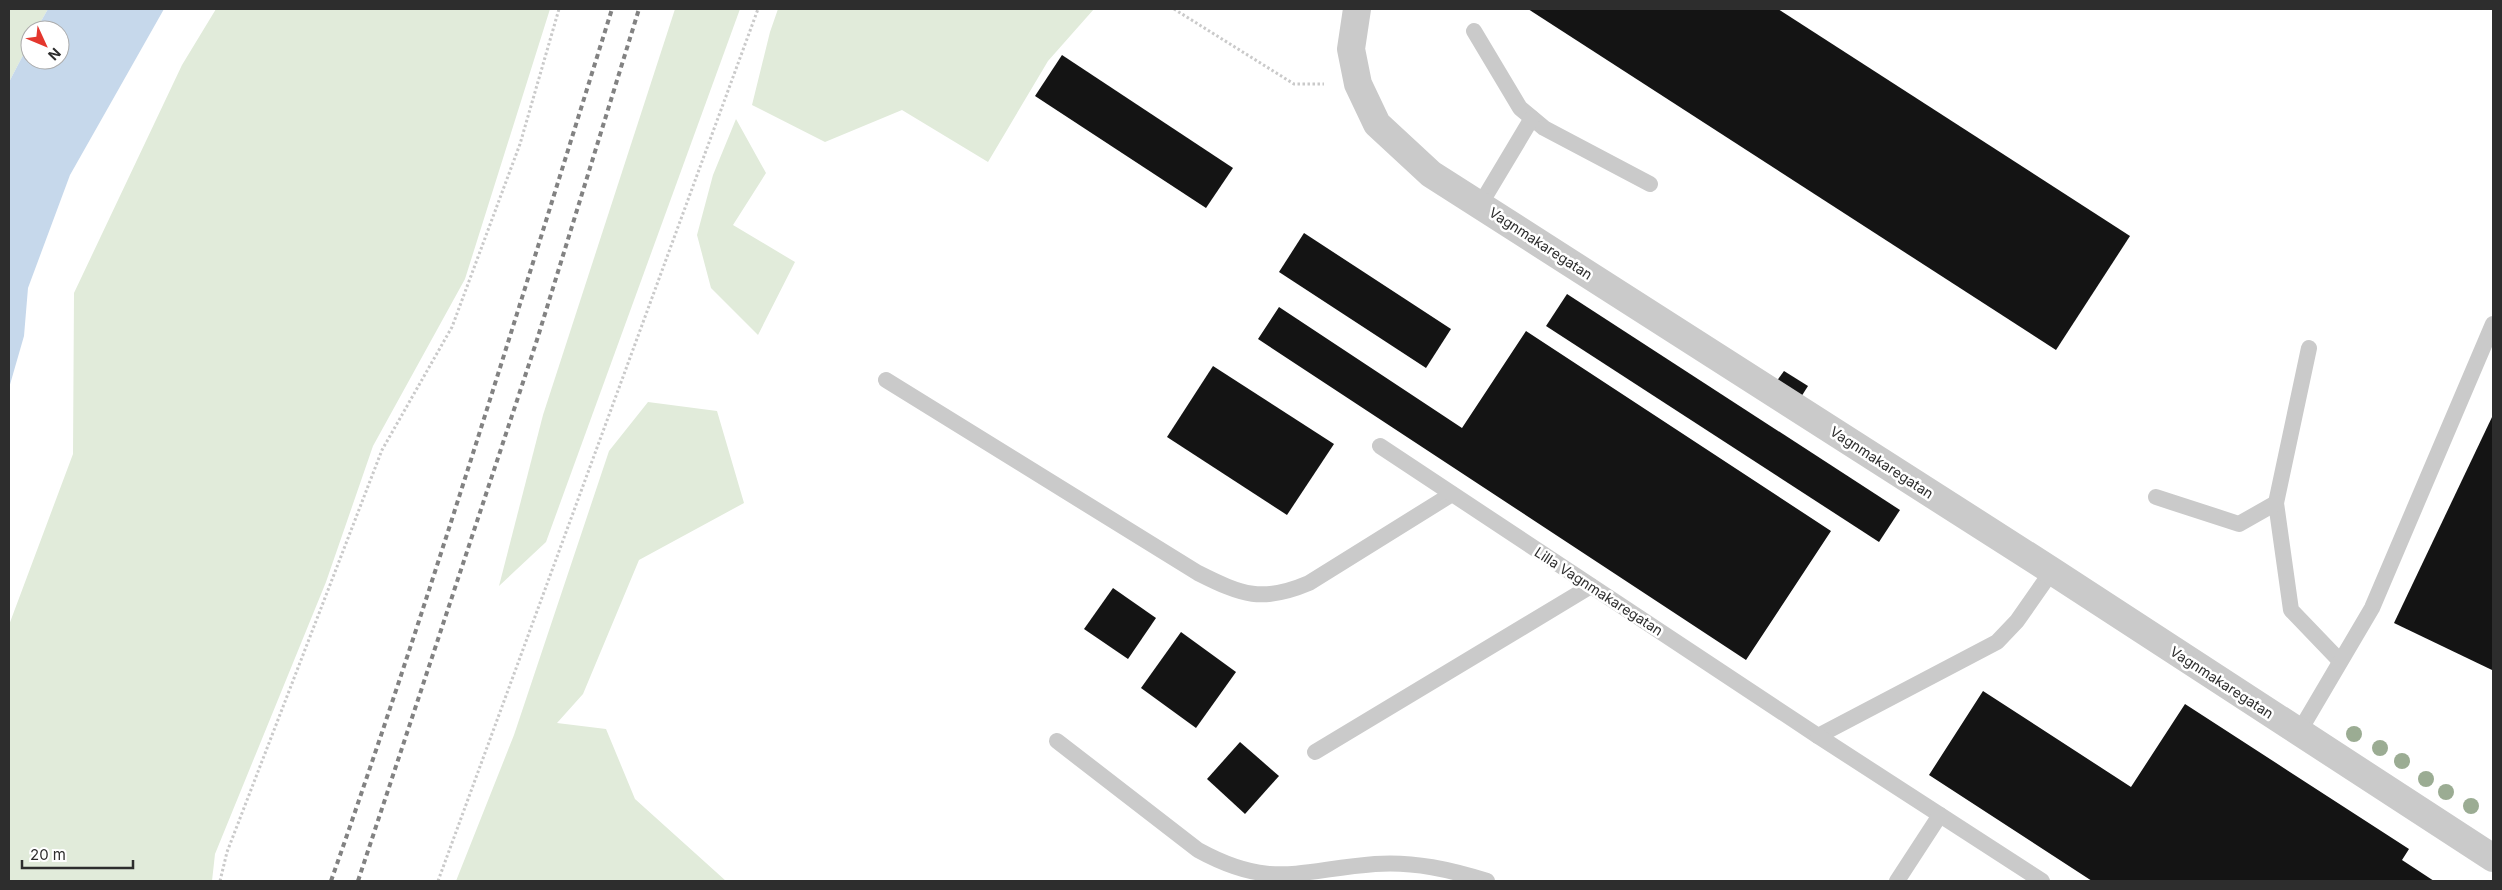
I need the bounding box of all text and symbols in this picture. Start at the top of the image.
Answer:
north arrow [20,20,70,70]
text: N [45,45,65,64]
street label: Vagnmakaregatan [1486,203,1596,283]
street label: Vagnmakaregatan [1827,422,1937,502]
street label: Lilla Vagnmakaregatan [1532,543,1666,639]
street label: Vagnmakaregatan [2167,642,2277,722]
scale bar [22,838,134,870]
text: 20 m [30,845,66,864]

